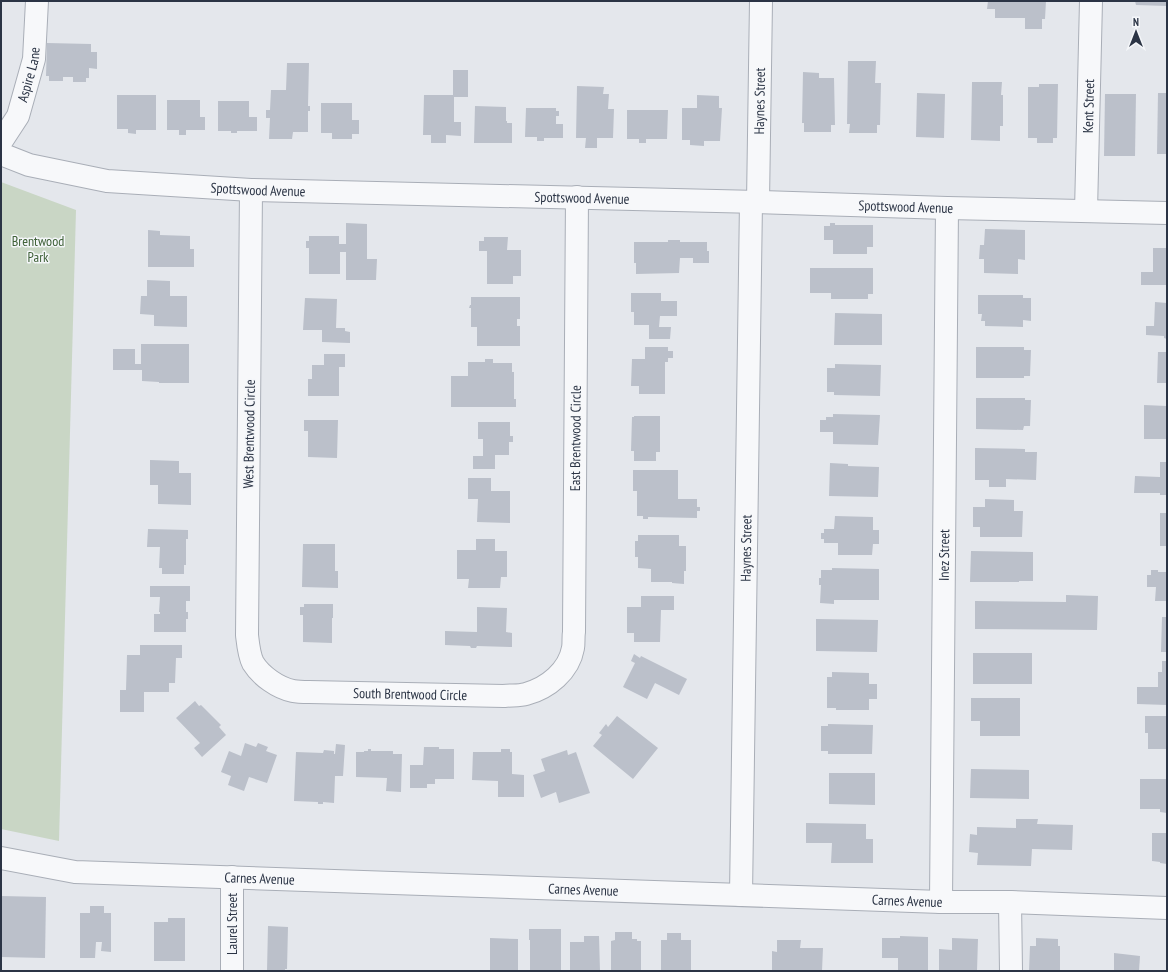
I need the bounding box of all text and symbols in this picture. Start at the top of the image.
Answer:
north arrow [1116,12,1156,52]
text: N [1133,15,1139,29]
street label: Aspire Lane [13,46,44,104]
street label: Haynes Street [750,67,769,135]
street label: Kent Street [1079,79,1098,133]
street label: Spottswood Avenue [210,178,306,200]
street label: Spottswood Avenue [534,188,630,208]
street label: Spottswood Avenue [858,196,954,217]
park label: Brentwood Park [12,232,64,266]
street label: West Brentwood Circle [239,379,259,489]
street label: East Brentwood Circle [566,385,585,491]
street label: Haynes Street [737,514,755,582]
street label: Inez Street [935,529,953,581]
street label: South Brentwood Circle [353,684,468,704]
street label: Carnes Avenue [224,868,295,889]
street label: Carnes Avenue [548,879,619,900]
street label: Carnes Avenue [872,891,943,911]
street label: Laurel Street [223,893,241,955]

